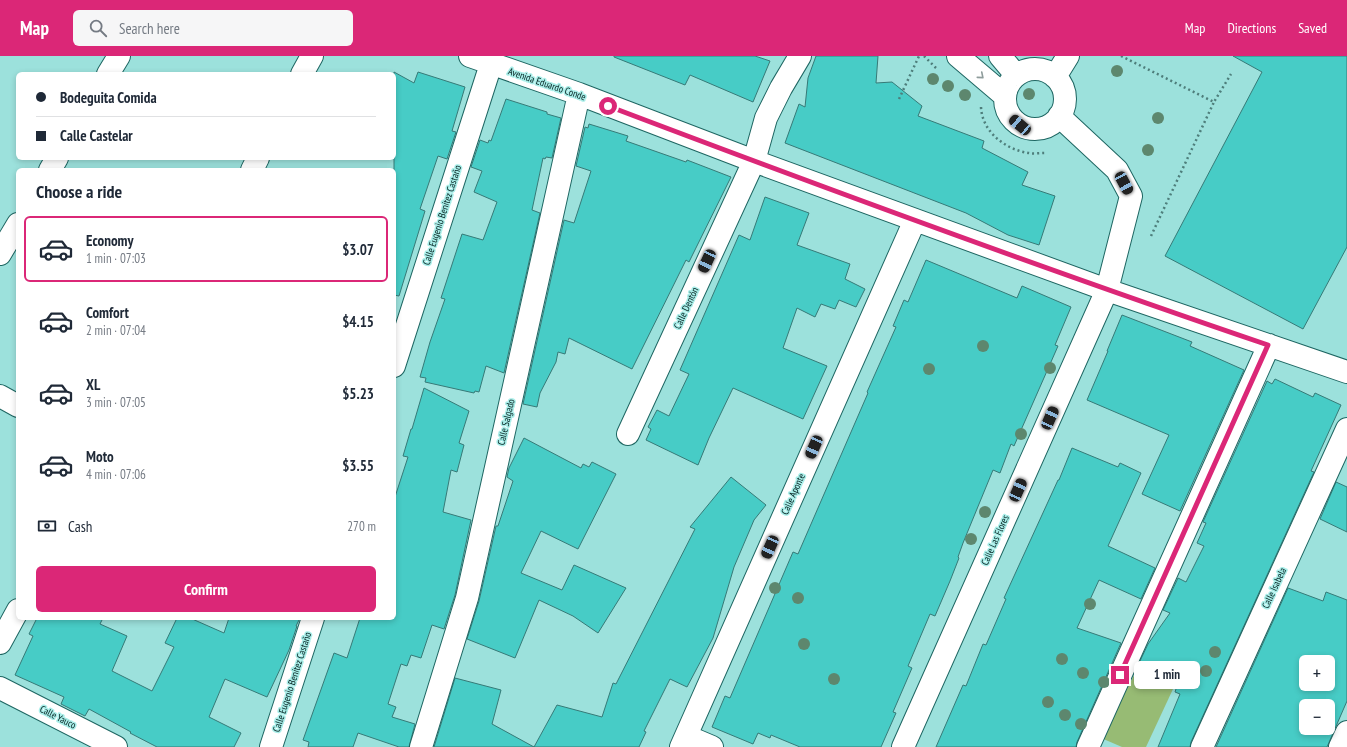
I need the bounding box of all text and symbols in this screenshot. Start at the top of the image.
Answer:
search box [73,10,353,46]
text: Map [20,16,49,40]
icon: search [87,17,109,39]
text: Search here [119,19,180,38]
text: Map [1185,19,1205,37]
text: Directions [1227,19,1276,37]
text: Saved [1298,19,1327,37]
street label: Avenida Eduardo Conde [506,65,588,103]
one-way arrow [977,71,984,78]
text: Bodeguita Comida [60,88,157,107]
route start [599,97,617,115]
car [1007,113,1033,137]
text: Calle Castelar [60,126,133,145]
street label: Calle Eugenio Benítez Castaño [420,163,464,267]
car [1113,170,1135,196]
text: Choose a ride [36,180,122,203]
icon: car [38,231,74,267]
text: Economy [86,231,134,250]
text: $3.07 [342,240,374,259]
car [696,248,718,274]
text: 1 min · 07:03 [86,250,146,267]
street label: Calle Dentón [671,285,701,331]
icon: car [38,303,74,339]
text: Comfort [86,303,129,322]
text: $4.15 [342,312,374,331]
text: 2 min · 07:04 [86,322,146,339]
icon: car [38,375,74,411]
text: XL [86,375,100,394]
text: $5.23 [342,384,374,403]
text: 3 min · 07:05 [86,394,146,411]
street label: Calle Salgado [494,398,518,446]
car [1040,405,1060,431]
car [804,434,824,460]
icon: car [38,447,74,483]
text: Moto [86,447,114,466]
text: $3.55 [342,456,374,475]
text: 4 min · 07:06 [86,466,146,483]
street label: Calle Aponte [778,471,808,517]
car [1008,477,1028,503]
street label: Calle Las Flores [978,512,1012,567]
icon: cash [36,515,58,537]
text: Cash [68,517,92,536]
text: 270 m [347,518,376,535]
car [760,534,780,560]
street label: Calle Isabela [1259,565,1289,611]
button: Confirm [36,566,376,612]
street label: Calle Eugenio Benítez Castaño [270,630,314,734]
map controls [1299,655,1335,735]
button: + [1299,655,1335,691]
callout: 1 min [1134,661,1200,689]
route end [1111,666,1129,684]
text: 1 min [1154,666,1180,683]
button: − [1299,699,1335,735]
street label: Calle Yauco [38,702,78,732]

